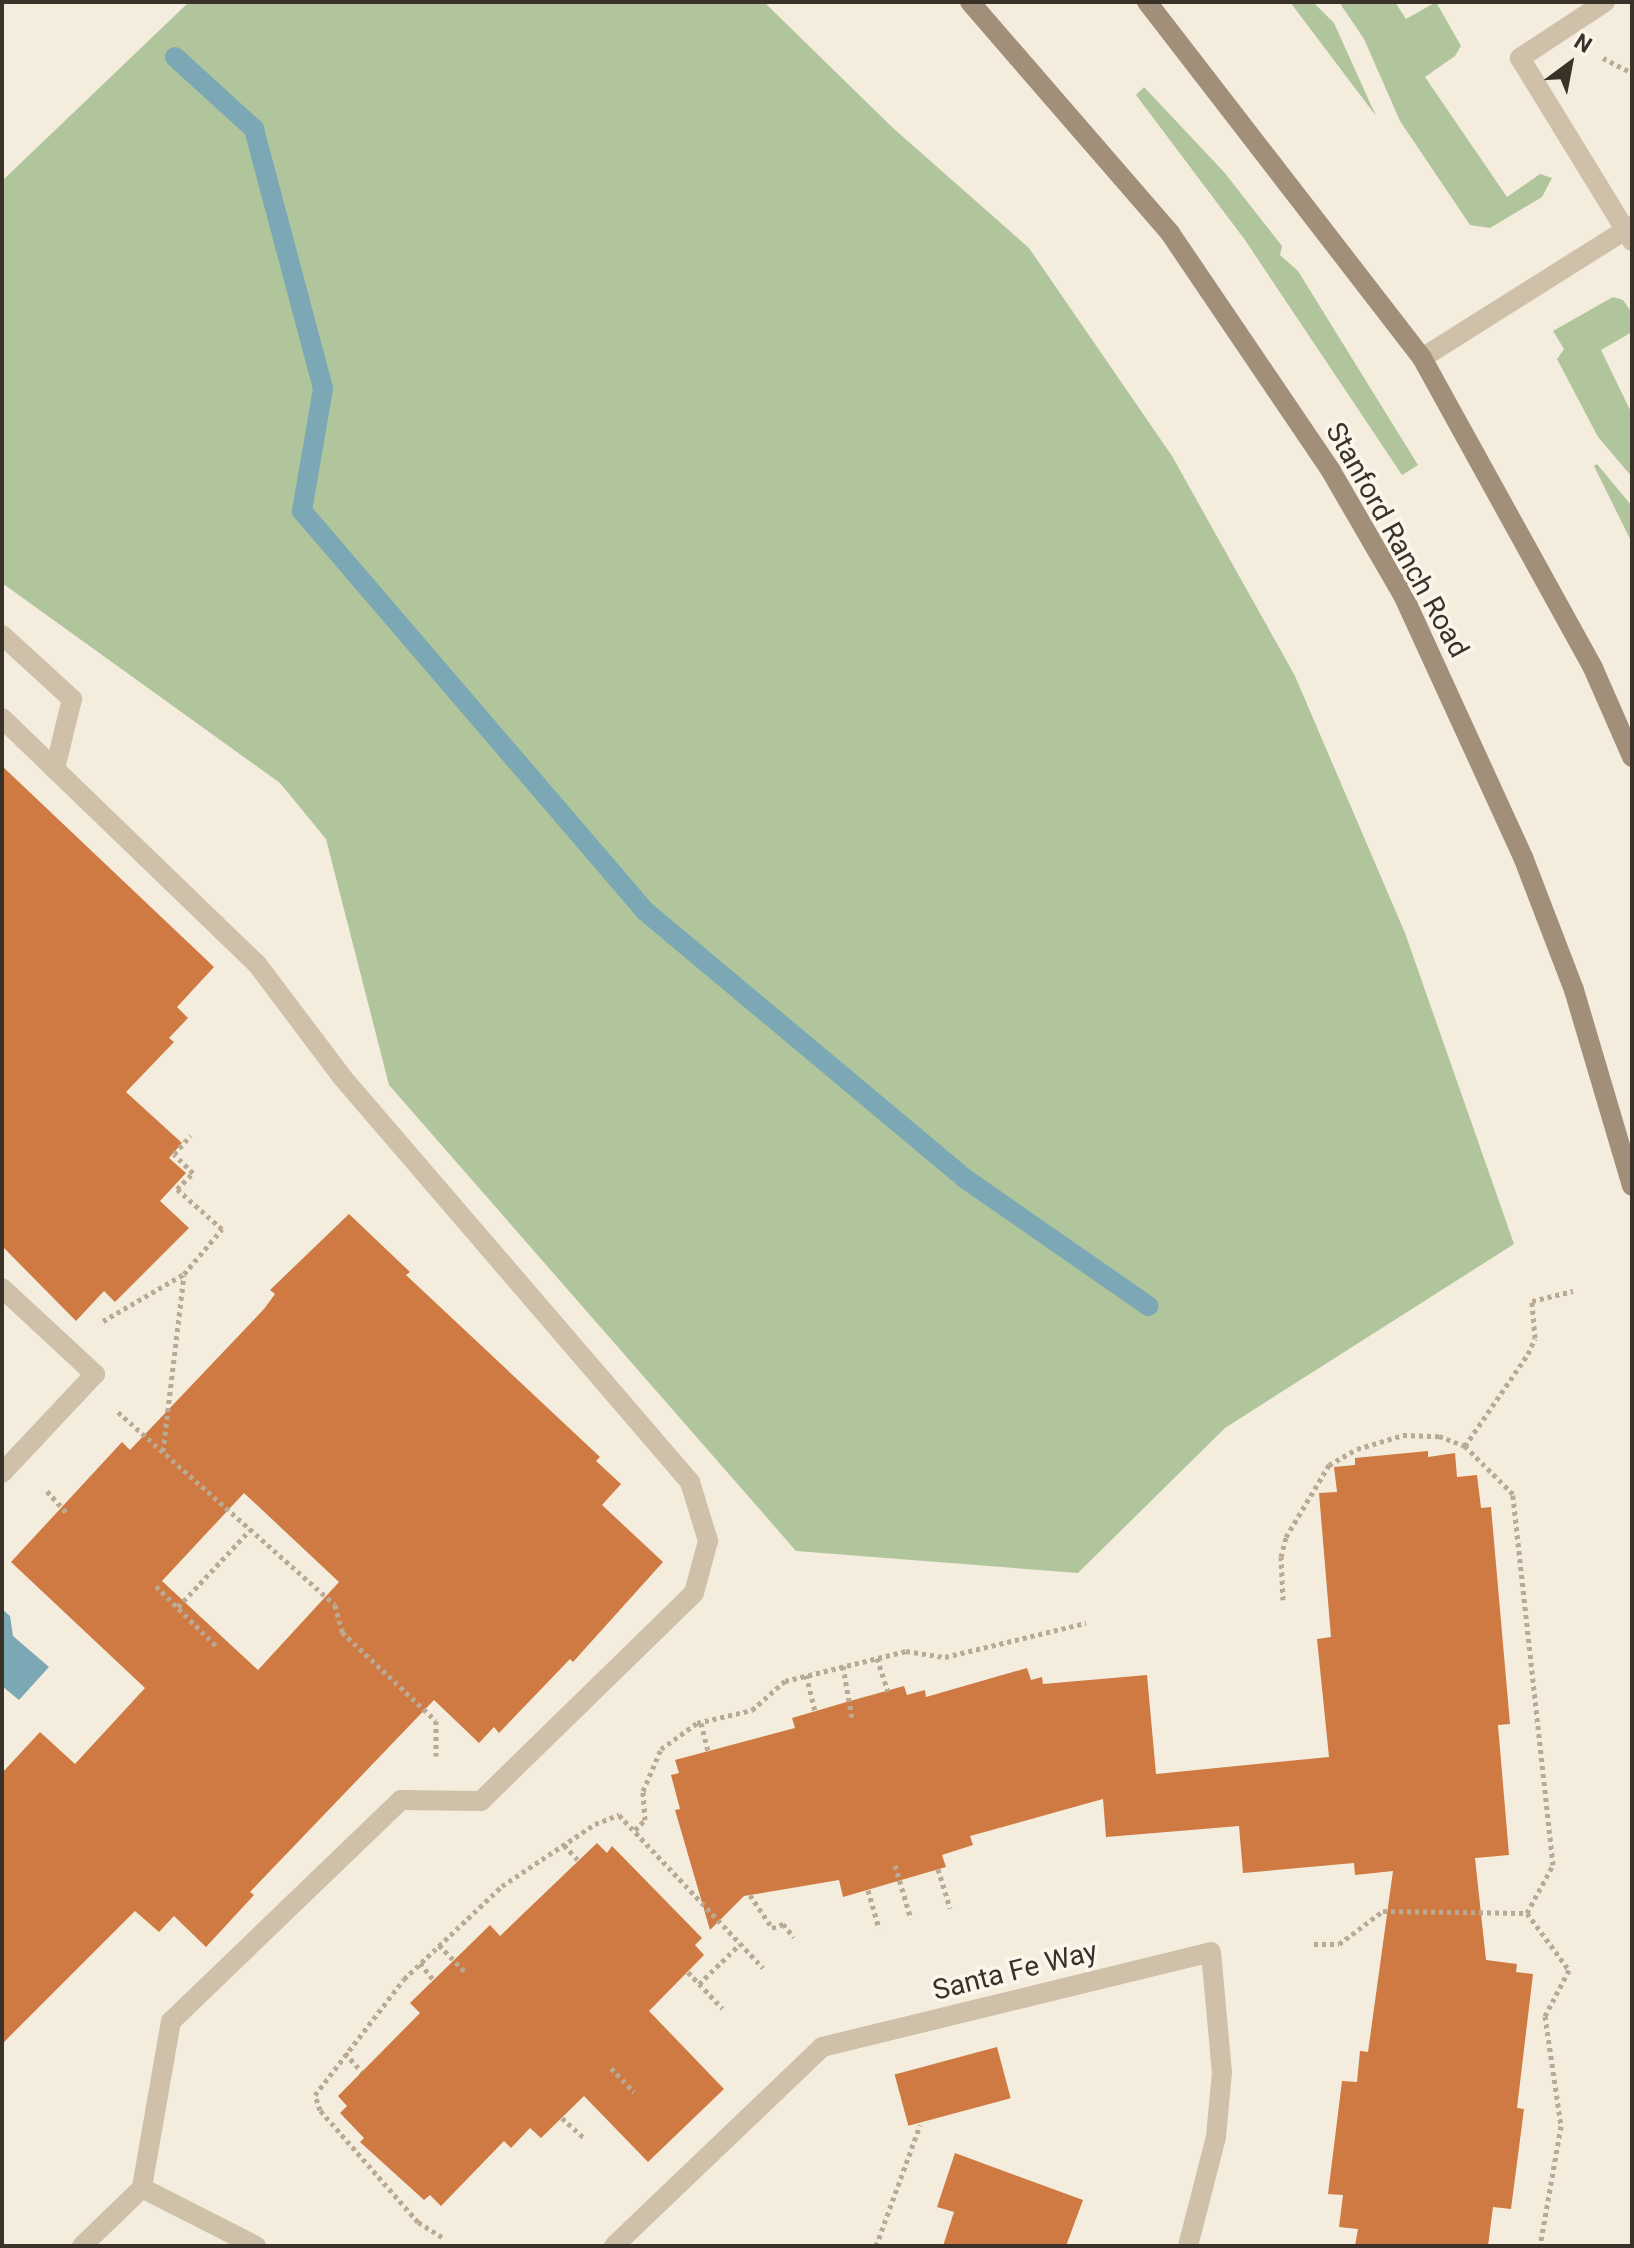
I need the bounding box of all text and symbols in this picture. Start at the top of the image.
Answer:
north arrow [1530,24,1610,104]
text: N [1570,29,1596,58]
street label: Stanford Ranch Road [1318,417,1476,663]
street label: Santa Fe Way [929,1934,1101,2008]

